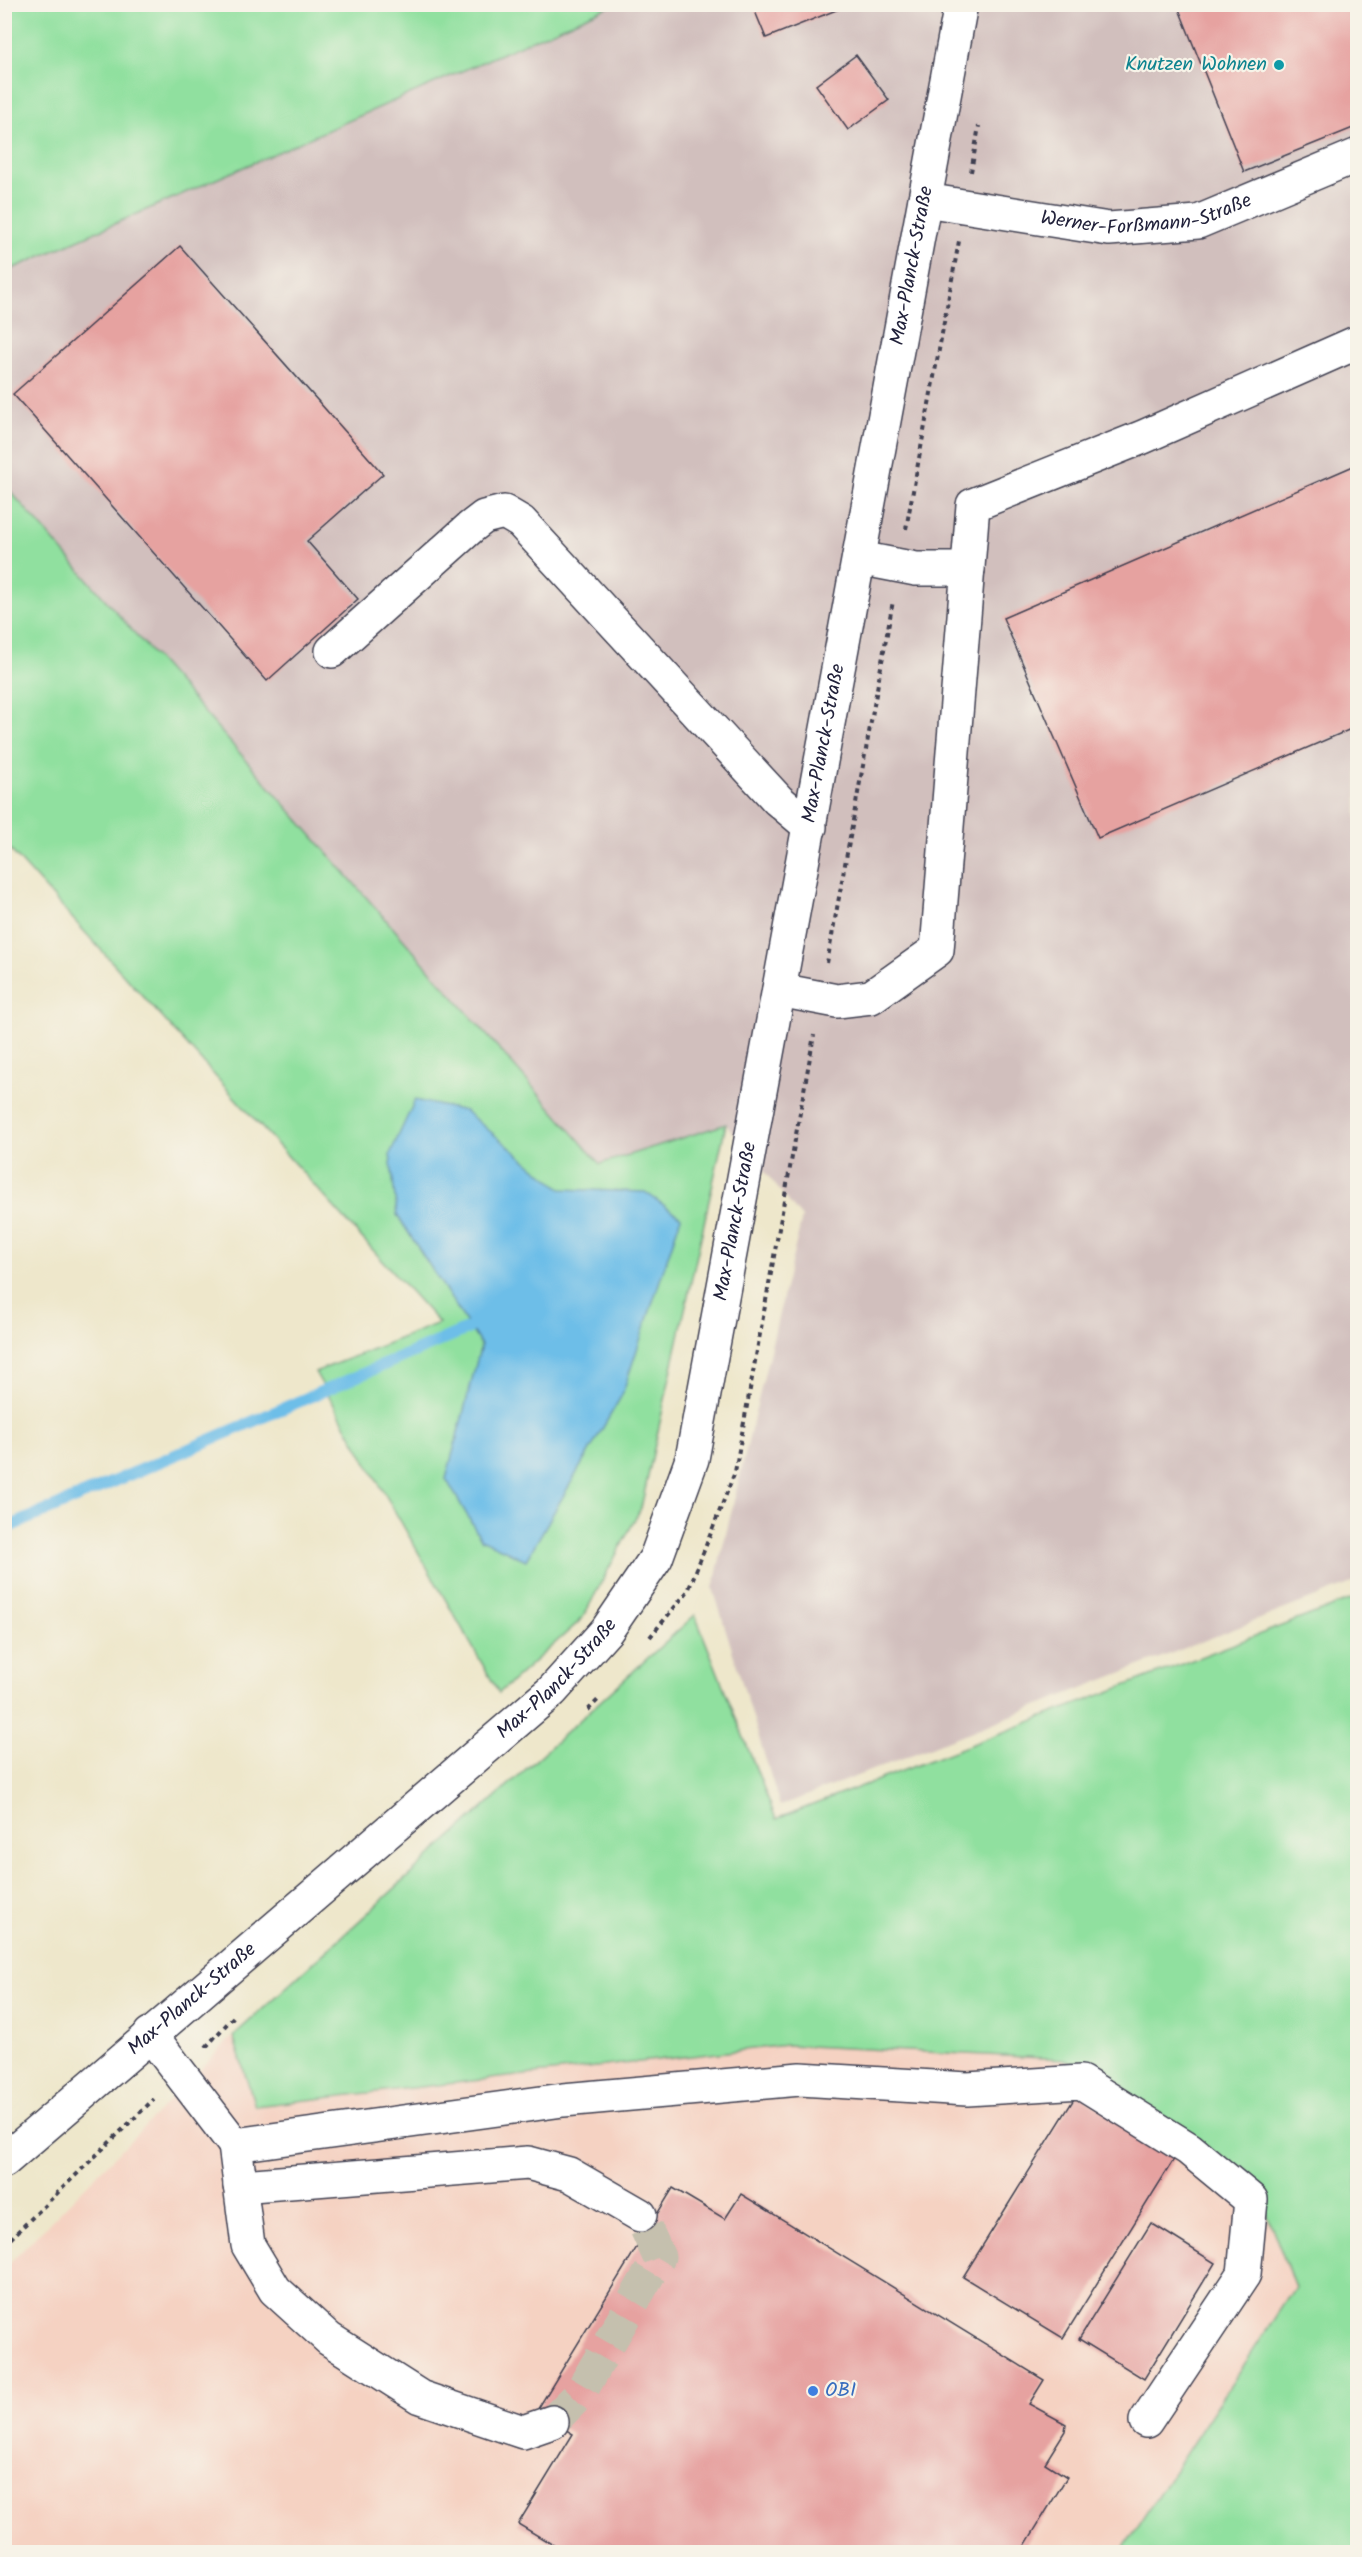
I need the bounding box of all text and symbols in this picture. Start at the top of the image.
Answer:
place label: Knutzen Wohnen [1125,49,1267,81]
marker: Knutzen Wohnen [1272,58,1286,72]
street label: Max-Planck-Straße [882,184,943,348]
street label: Werner-Forßmann-Straße [1038,185,1257,245]
street label: Max-Planck-Straße [794,661,855,826]
street label: Max-Planck-Straße [706,1139,766,1304]
street label: Max-Planck-Straße [490,1612,626,1748]
street label: Max-Planck-Straße [121,1935,264,2064]
place label: OBI [825,2375,856,2407]
marker: OBI [806,2384,820,2398]

